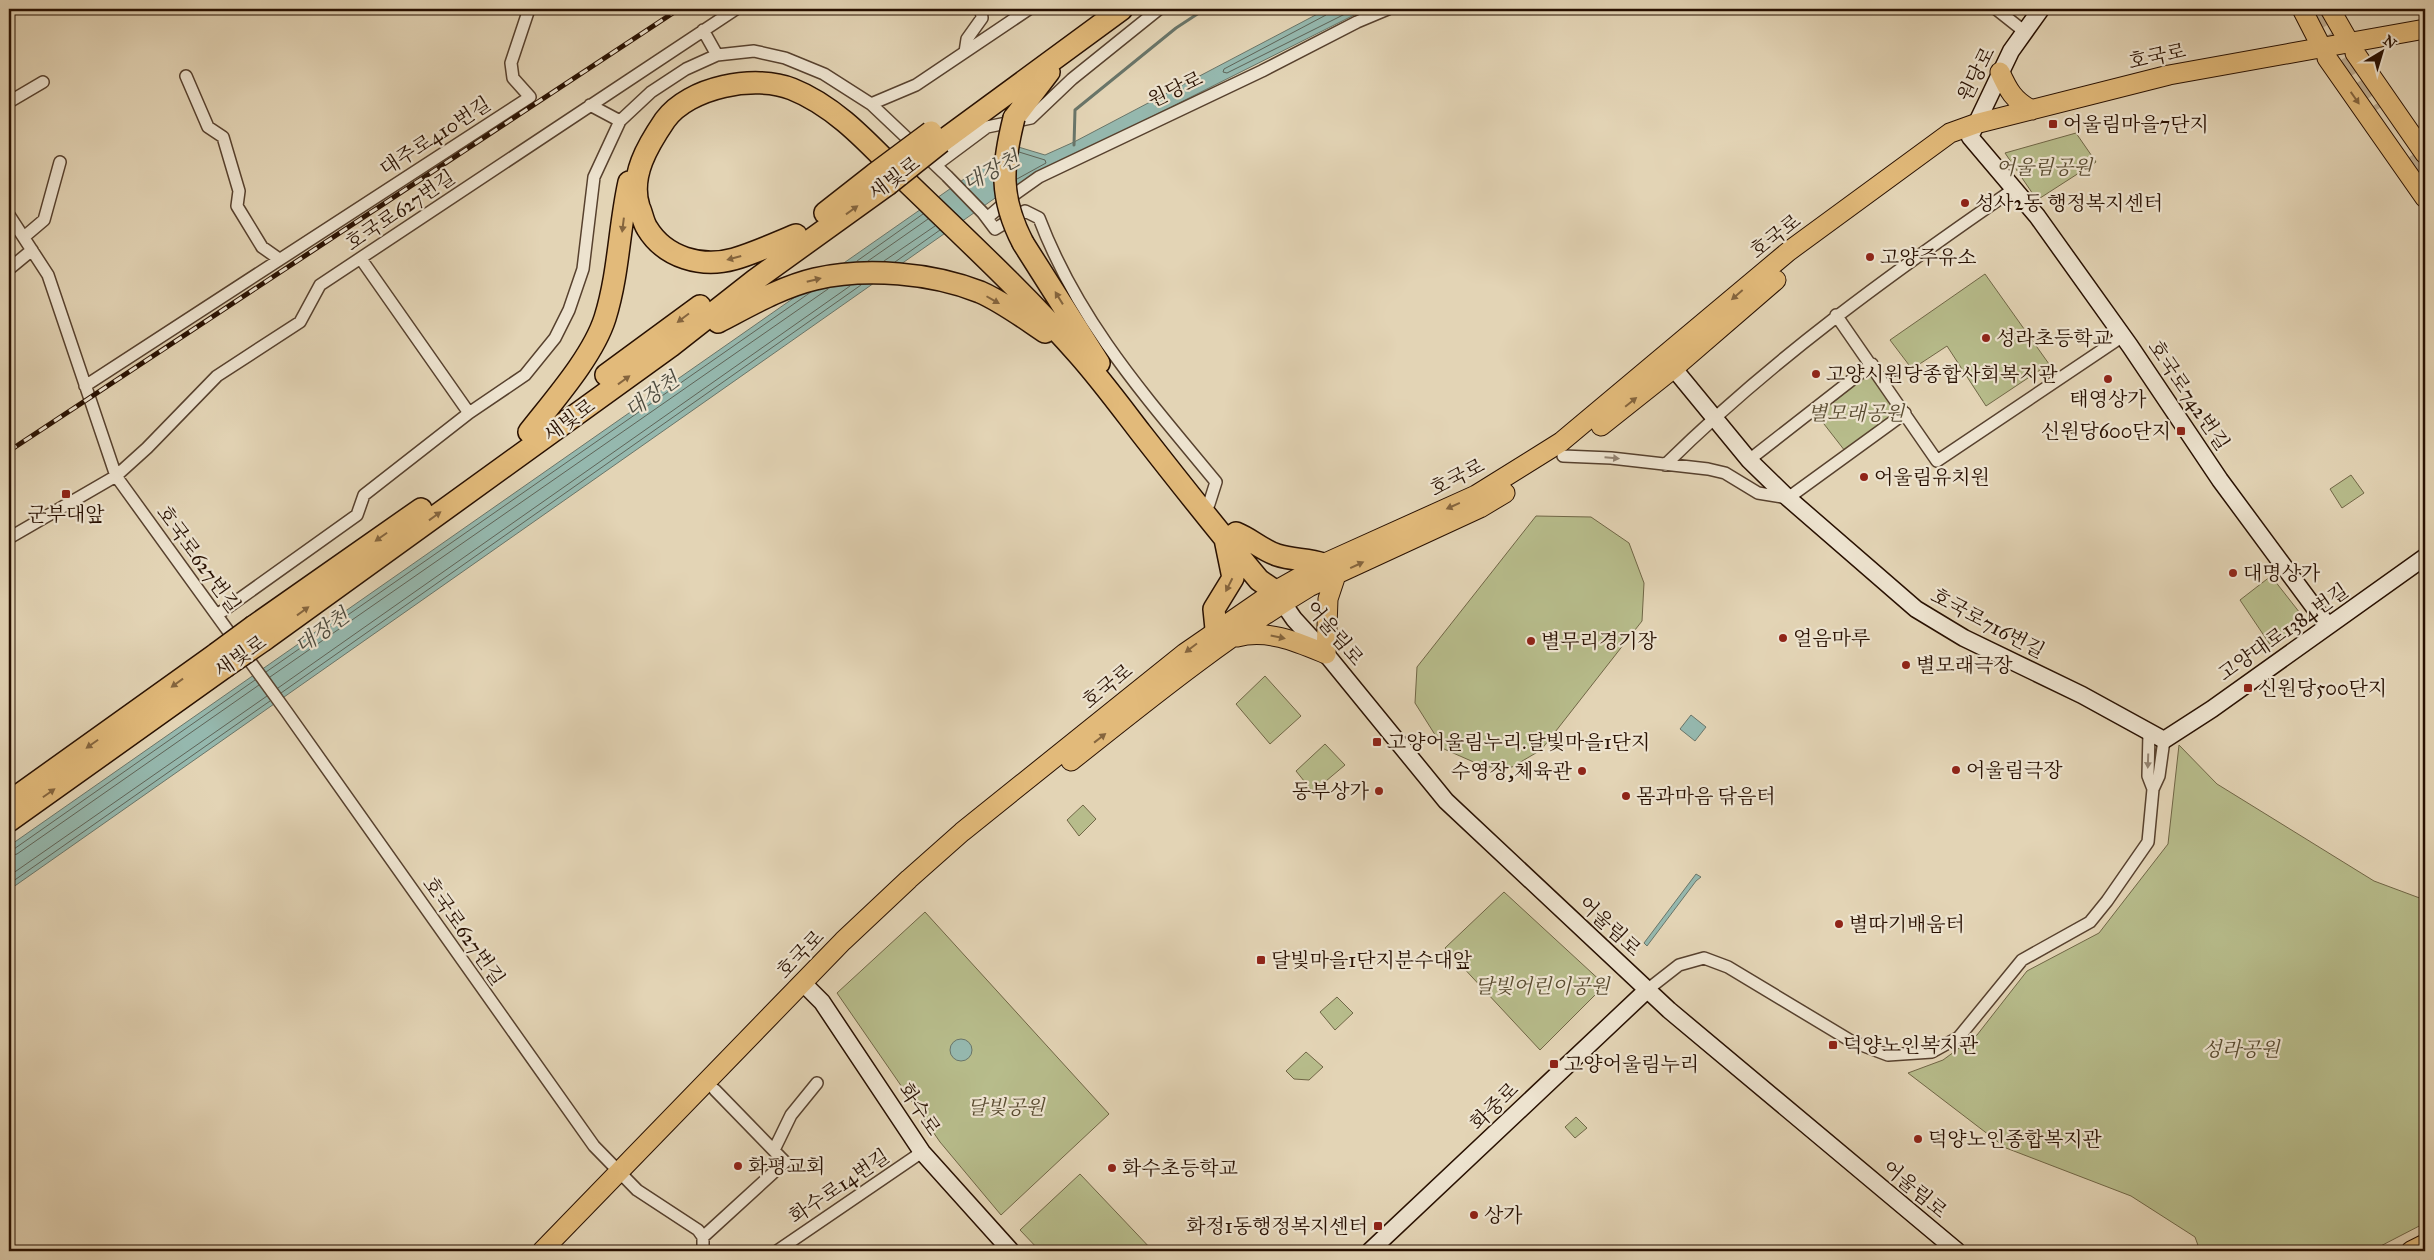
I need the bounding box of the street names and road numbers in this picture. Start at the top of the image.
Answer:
street label: 호국로 [2126,38,2188,74]
street label: 원당로 [1952,43,2000,105]
street label: 원당로 [1144,66,1206,112]
street label: 대주로410번길 [375,91,495,181]
street label: 새빛로 [864,151,924,205]
street label: 호국로627번길 [341,165,459,255]
street label: 호국로 [1745,209,1805,263]
street label: 호국로742번길 [2143,335,2235,455]
street label: 새빛로 [538,393,600,447]
street label: 호국로 [1426,453,1488,501]
street label: 호국로627번길 [152,501,246,617]
street label: 고양대로1384번길 [2213,578,2353,686]
street label: 호국로716번길 [1927,583,2049,663]
street label: 어울림로 [1301,596,1369,670]
street label: 새빛로 [209,630,271,682]
street label: 호국로 [1077,658,1137,714]
street label: 호국로627번길 [418,872,510,990]
street label: 어울림로 [1574,891,1646,961]
street label: 호국로 [771,925,829,983]
street label: 화중로 [1465,1077,1523,1135]
street label: 화수로 [894,1078,946,1140]
street label: 화수로14번길 [784,1144,894,1228]
street label: 어울림로 [1878,1155,1952,1223]

